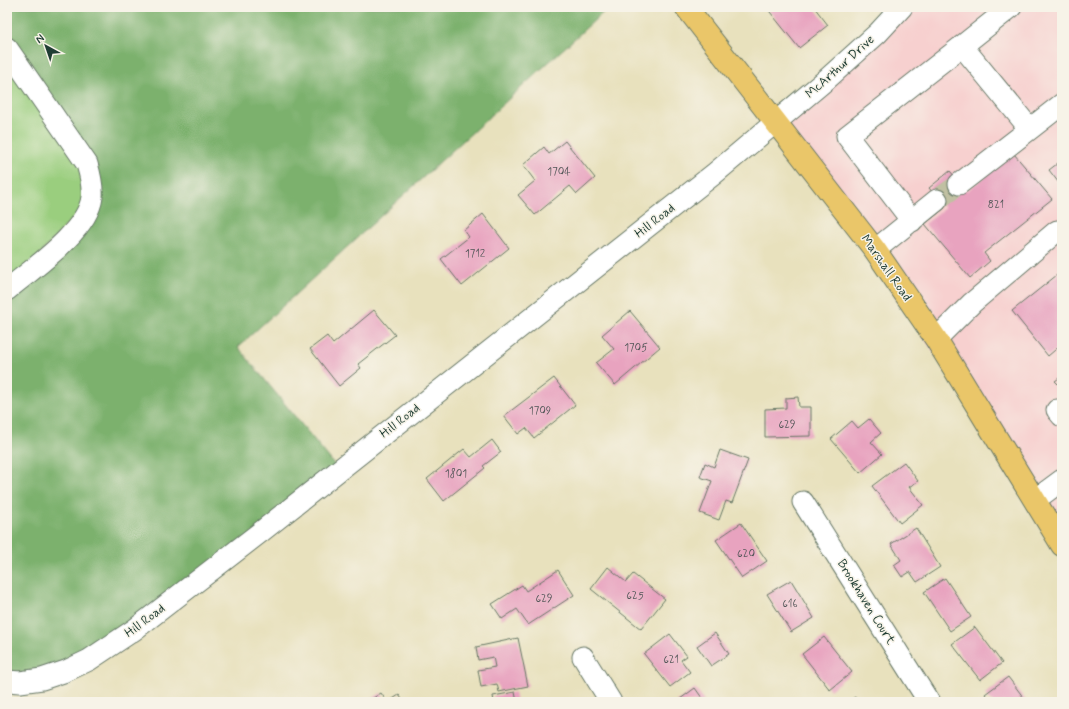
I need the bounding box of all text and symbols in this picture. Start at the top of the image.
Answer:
north arrow [26,26,66,66]
text: N [33,31,48,47]
street label: McArthur Drive [802,31,878,103]
house number: 1704 [547,165,571,179]
house number: 821 [988,198,1004,212]
street label: Hill Road [631,200,679,242]
street label: Marshall Road [857,231,915,305]
house number: 1712 [465,247,486,261]
house number: 1705 [624,341,648,355]
street label: Hill Road [376,400,424,442]
house number: 1709 [529,404,551,418]
house number: 629 [778,418,796,432]
house number: 1801 [445,467,467,481]
house number: 620 [737,547,755,561]
street label: Brookhaven Court [833,556,899,648]
house number: 625 [626,589,644,603]
house number: 629 [535,592,553,606]
house number: 616 [782,597,798,611]
street label: Hill Road [121,600,169,642]
house number: 621 [663,653,679,667]

